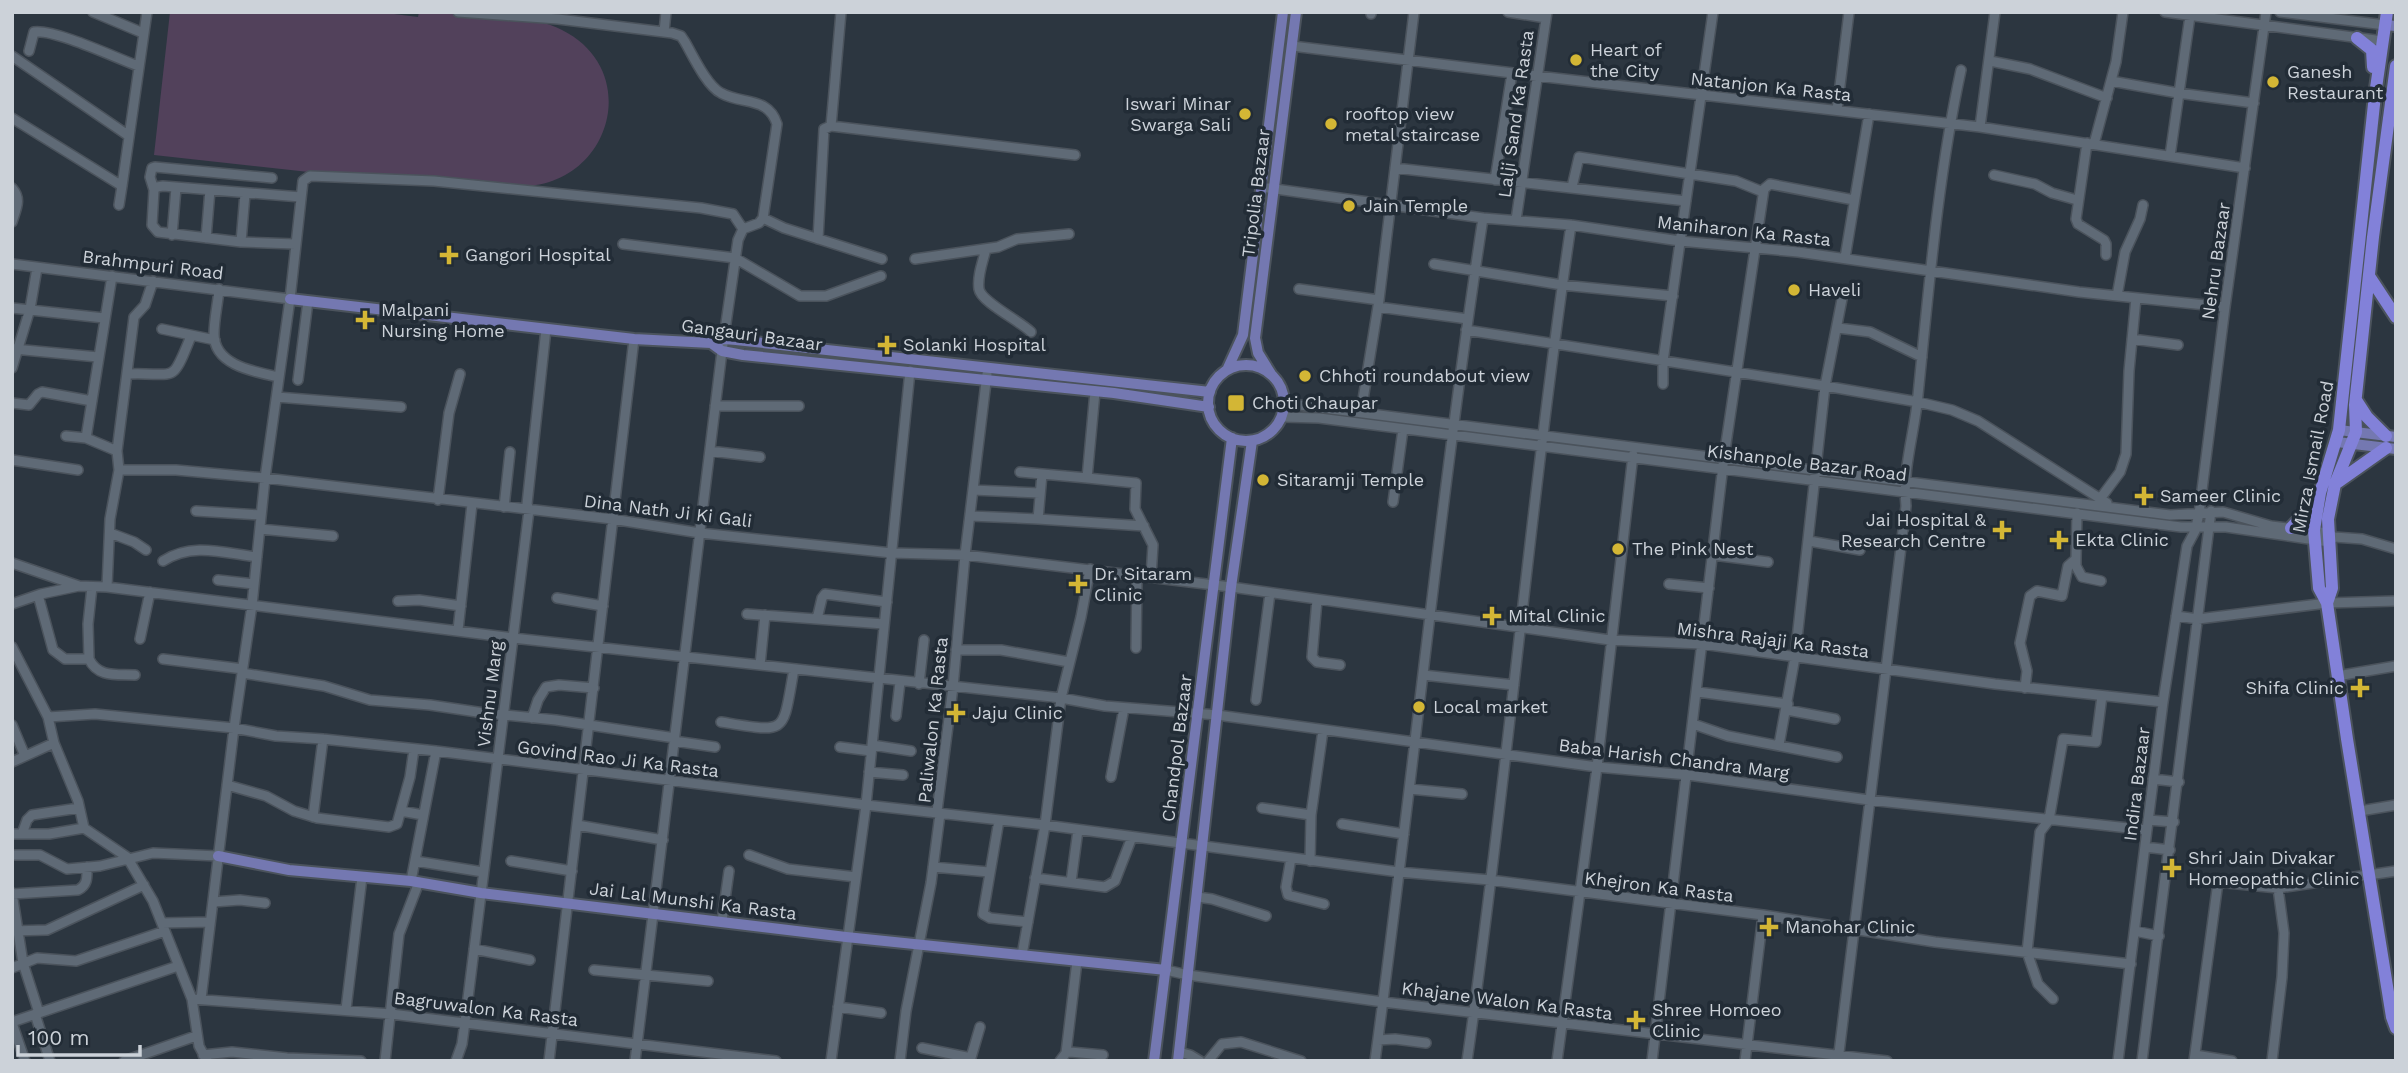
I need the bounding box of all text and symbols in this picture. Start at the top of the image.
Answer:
street label: Lalji Sand Ka Rasta [1493,29,1538,199]
place label: Heart of the City [1590,39,1662,81]
marker: Heart of the City [1568,52,1584,68]
place label: Ganesh Restaurant [2287,61,2384,103]
street label: Natanjon Ka Rasta [1690,68,1852,105]
marker: Ganesh Restaurant [2265,74,2281,90]
place label: Iswari Minar Swarga Sali [1125,93,1231,135]
place label: rooftop view metal staircase [1345,103,1480,145]
marker: Iswari Minar Swarga Sali [1237,106,1253,122]
marker: rooftop view metal staircase [1323,116,1339,132]
street label: Tripolia Bazaar [1237,127,1274,258]
place label: Jain Temple [1363,195,1468,216]
marker: Jain Temple [1341,198,1357,214]
street label: Nehru Bazaar [2197,201,2234,321]
street label: Maniharon Ka Rasta [1656,211,1832,250]
place label: Gangori Hospital [465,244,611,265]
street label: Brahmpuri Road [81,245,225,284]
marker: Gangori Hospital [439,245,459,265]
place label: Haveli [1808,279,1861,300]
marker: Haveli [1786,282,1802,298]
place label: Malpani Nursing Home [381,299,505,341]
marker: Malpani Nursing Home [355,310,375,330]
street label: Gangauri Bazaar [680,314,824,355]
place label: Solanki Hospital [903,334,1046,355]
marker: Solanki Hospital [877,335,897,355]
place label: Chhoti roundabout view [1319,365,1530,386]
marker: Chhoti roundabout view [1297,368,1313,384]
street label: Mirza Ismail Road [2287,379,2338,535]
place label: Choti Chaupar [1252,392,1378,413]
marker: Choti Chaupar [1226,393,1246,413]
street label: Kishanpole Bazar Road [1706,440,1908,485]
place label: Sitaramji Temple [1277,469,1424,490]
marker: Sitaramji Temple [1255,472,1271,488]
place label: Sameer Clinic [2160,485,2281,506]
marker: Sameer Clinic [2134,486,2154,506]
street label: Dina Nath Ji Ki Gali [583,490,753,531]
place label: Jai Hospital & Research Centre [1841,509,1987,551]
marker: Jai Hospital & Research Centre [1992,520,2012,540]
place label: Ekta Clinic [2075,529,2169,550]
marker: Ekta Clinic [2049,530,2069,550]
place label: The Pink Nest [1632,538,1754,559]
marker: The Pink Nest [1610,541,1626,557]
place label: Dr. Sitaram Clinic [1094,563,1192,605]
marker: Dr. Sitaram Clinic [1068,574,1088,594]
place label: Mital Clinic [1508,605,1606,626]
marker: Mital Clinic [1482,606,1502,626]
street label: Mishra Rajaji Ka Rasta [1676,617,1870,662]
street label: Paliwalon Ka Rasta [913,636,952,804]
street label: Vishnu Marg [473,639,507,749]
street label: Chandpol Bazaar [1157,673,1196,823]
place label: Shifa Clinic [2245,677,2344,698]
marker: Shifa Clinic [2350,678,2370,698]
place label: Local market [1433,696,1548,717]
marker: Local market [1411,699,1427,715]
place label: Jaju Clinic [972,702,1063,723]
marker: Jaju Clinic [946,703,966,723]
street label: Indira Bazaar [2119,726,2154,842]
street label: Baba Harish Chandra Marg [1557,734,1791,783]
street label: Govind Rao Ji Ka Rasta [516,736,720,781]
place label: Shri Jain Divakar Homeopathic Clinic [2188,847,2360,889]
marker: Shri Jain Divakar Homeopathic Clinic [2162,858,2182,878]
street label: Khejron Ka Rasta [1583,867,1735,906]
street label: Jai Lal Munshi Ka Rasta [588,877,798,924]
place label: Manohar Clinic [1785,916,1915,937]
marker: Manohar Clinic [1759,917,1779,937]
street label: Khajane Walon Ka Rasta [1400,977,1614,1024]
street label: Bagruwalon Ka Rasta [393,987,579,1030]
place label: Shree Homoeo Clinic [1652,999,1782,1041]
marker: Shree Homoeo Clinic [1626,1010,1646,1030]
scale bar [18,1014,140,1058]
text: 100 m [28,1025,90,1050]

